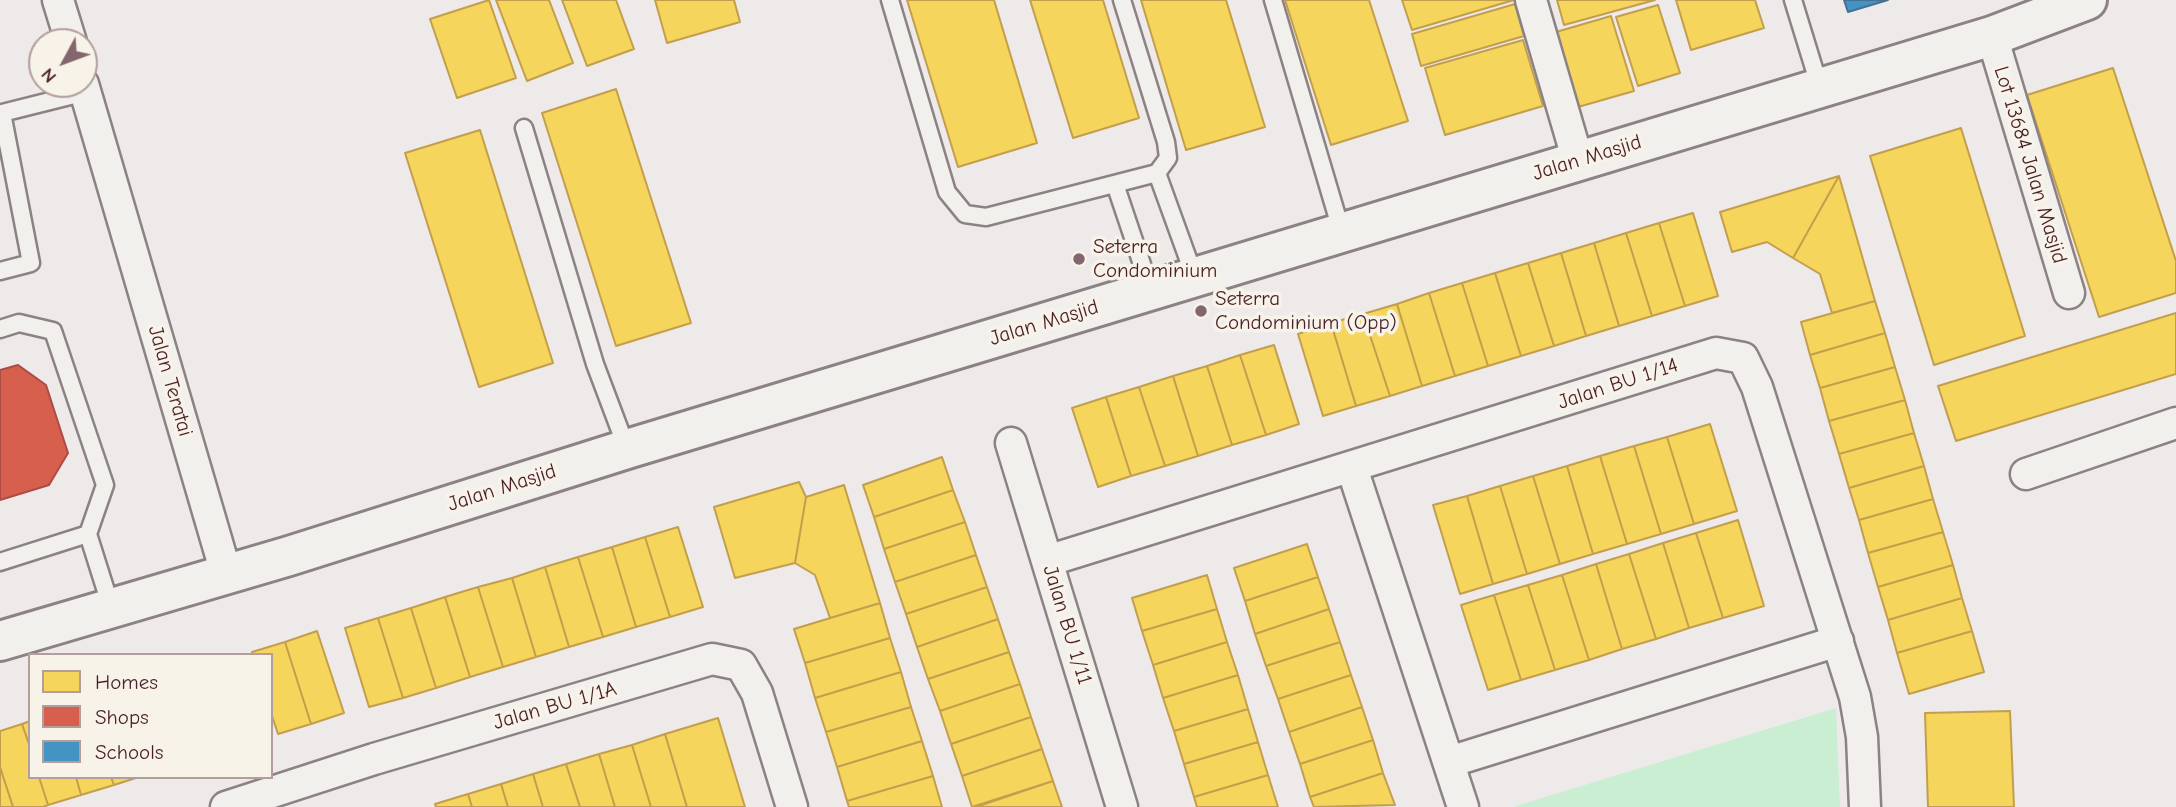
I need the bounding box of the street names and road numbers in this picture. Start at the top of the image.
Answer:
street label: Lot 13684 Jalan Masjid [1988,63,2072,267]
street label: Jalan Masjid [1530,130,1644,186]
street label: Jalan Masjid [987,295,1101,351]
street label: Jalan Teratai [142,323,198,439]
street label: Jalan BU 1/14 [1555,353,1681,415]
street label: Jalan Masjid [445,459,559,517]
street label: Jalan BU 1/11 [1037,562,1097,688]
street label: Jalan BU 1/1A [490,676,620,736]

